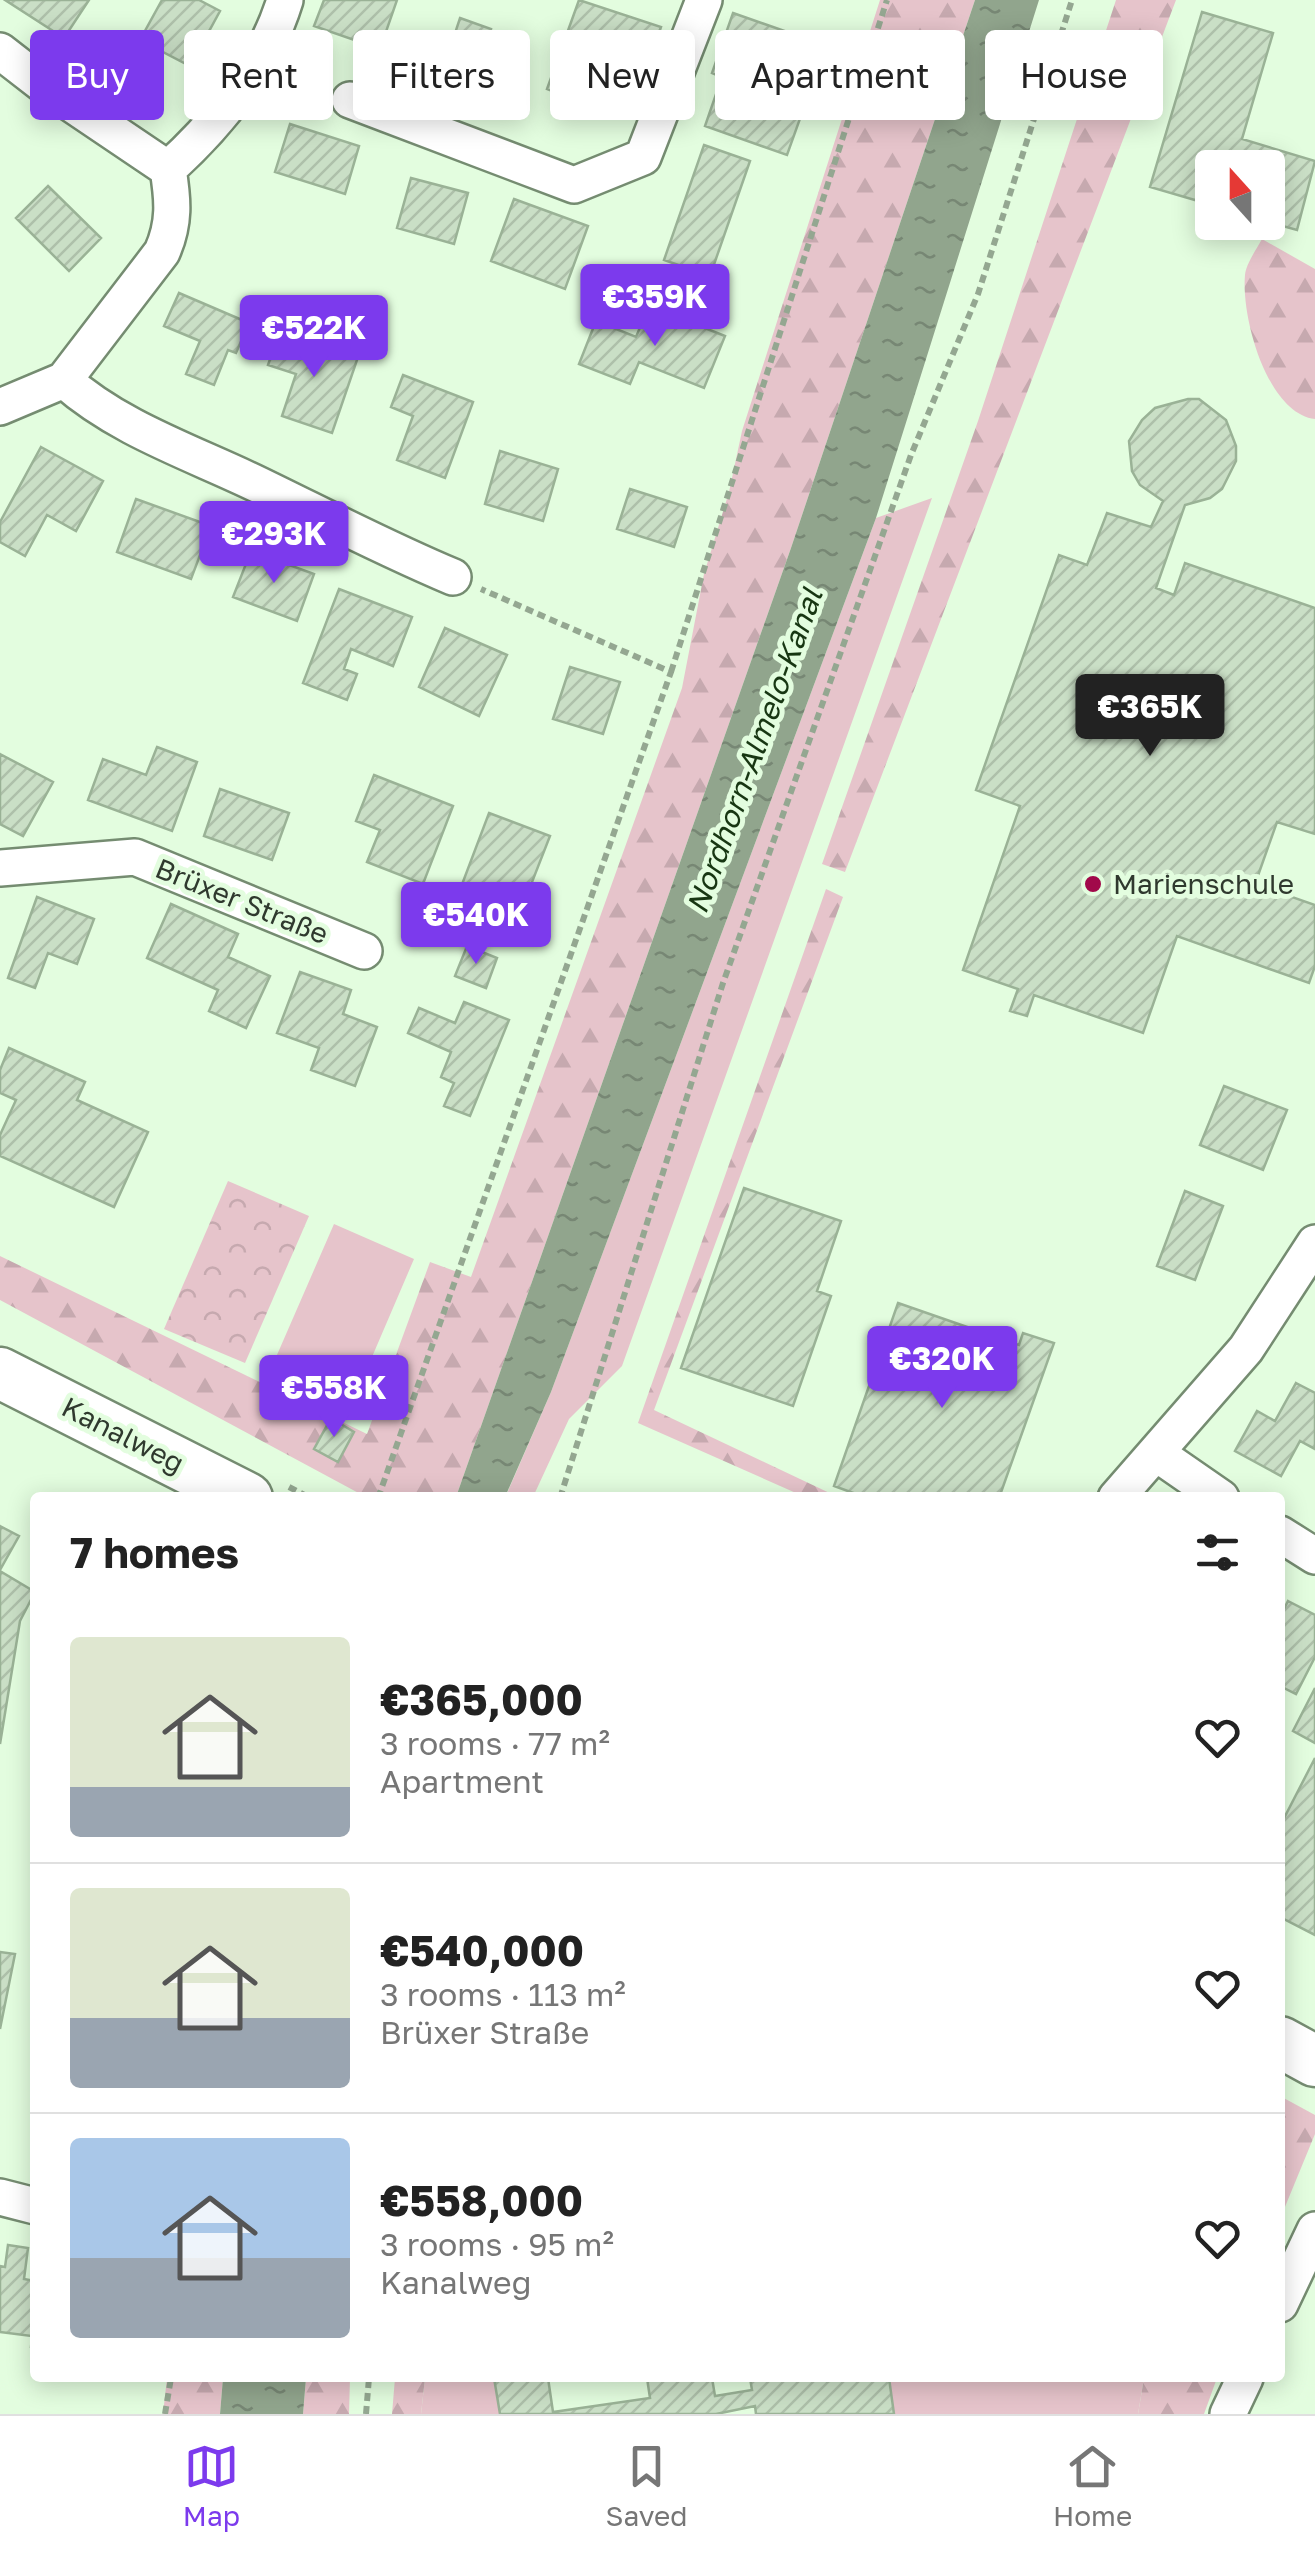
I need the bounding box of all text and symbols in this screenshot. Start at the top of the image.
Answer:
chip: Buy [30,30,164,120]
chip: Rent [184,30,333,120]
chip: Filters [353,30,530,120]
chip: New [550,30,695,120]
chip: Apartment [715,30,965,120]
chip: House [985,30,1163,120]
north arrow [1195,150,1285,240]
map controls [1195,150,1285,240]
pin: €359K [585,264,725,349]
text: €359K [602,277,708,315]
pin: €522K [244,295,384,380]
text: €522K [262,308,366,346]
pin: €293K [204,501,344,586]
text: €293K [221,514,327,552]
water label: Nordhorn-Almelo-Kanal [679,582,830,918]
pin: €365K [1080,674,1220,759]
text: €365K [1097,687,1203,725]
street label: Brüxer Straße [151,851,333,950]
place label: Marienschule [1113,867,1294,900]
marker: Marienschule [1082,873,1104,895]
pin: €540K [406,882,546,967]
text: €540K [423,895,529,933]
pin: €320K [872,1326,1012,1411]
text: €320K [889,1339,995,1377]
pin: €558K [264,1355,404,1440]
text: €558K [281,1368,387,1406]
street label: Kanalweg [57,1390,190,1479]
icon: filters [1190,1525,1245,1580]
text: 7 homes [70,1527,239,1577]
text: €365,000 [380,1674,583,1724]
icon: home [150,1677,270,1797]
icon: heart [1190,1710,1245,1765]
text: 3 rooms · 77 m² [380,1724,610,1762]
text: Apartment [380,1762,544,1800]
text: €540,000 [380,1925,584,1975]
icon: home [150,1928,270,2048]
icon: heart [1190,1961,1245,2016]
text: 3 rooms · 113 m² [380,1975,626,2013]
text: Brüxer Straße [380,2013,589,2051]
text: €558,000 [380,2175,583,2225]
icon: home [150,2178,270,2298]
icon: heart [1190,2211,1245,2266]
text: 3 rooms · 95 m² [380,2225,614,2263]
text: Kanalweg [380,2263,531,2301]
tab: Map [183,2439,240,2532]
tab: Saved [606,2439,687,2532]
tab: Home [1053,2439,1132,2532]

